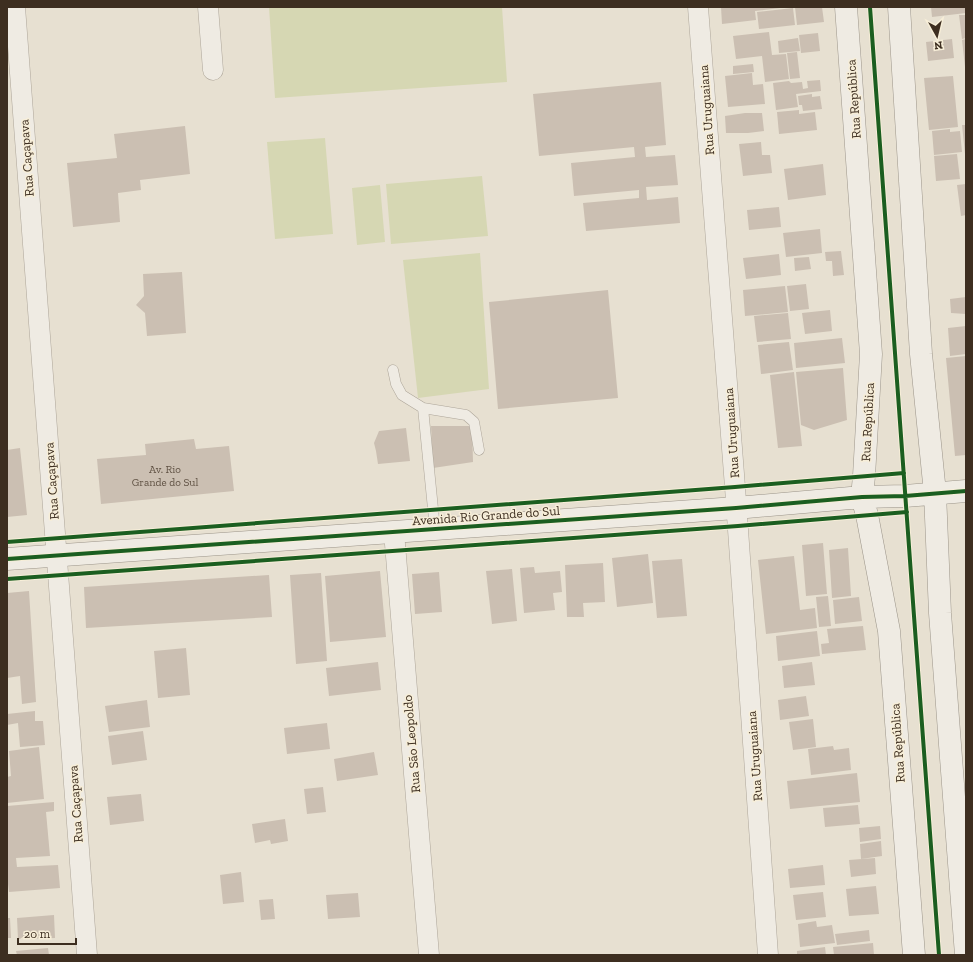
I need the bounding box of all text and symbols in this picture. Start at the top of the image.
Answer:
north arrow [917,16,957,56]
text: N [933,38,943,53]
street label: Rua República [843,58,864,139]
street label: Rua Uruguaiana [696,64,717,156]
street label: Rua Caçapava [16,118,37,197]
street label: Rua República [858,381,877,462]
street label: Rua Uruguaiana [721,387,742,479]
street label: Rua Caçapava [41,441,62,520]
house number: Av. Rio Grande do Sul [132,463,198,489]
street label: Avenida Rio Grande do Sul [412,503,561,528]
street label: Rua São Leopoldo [400,694,423,794]
street label: Rua República [887,702,908,783]
street label: Rua Uruguaiana [744,710,765,802]
street label: Rua Caçapava [65,764,86,843]
scale bar [18,920,76,946]
text: 20 m [24,927,51,941]

